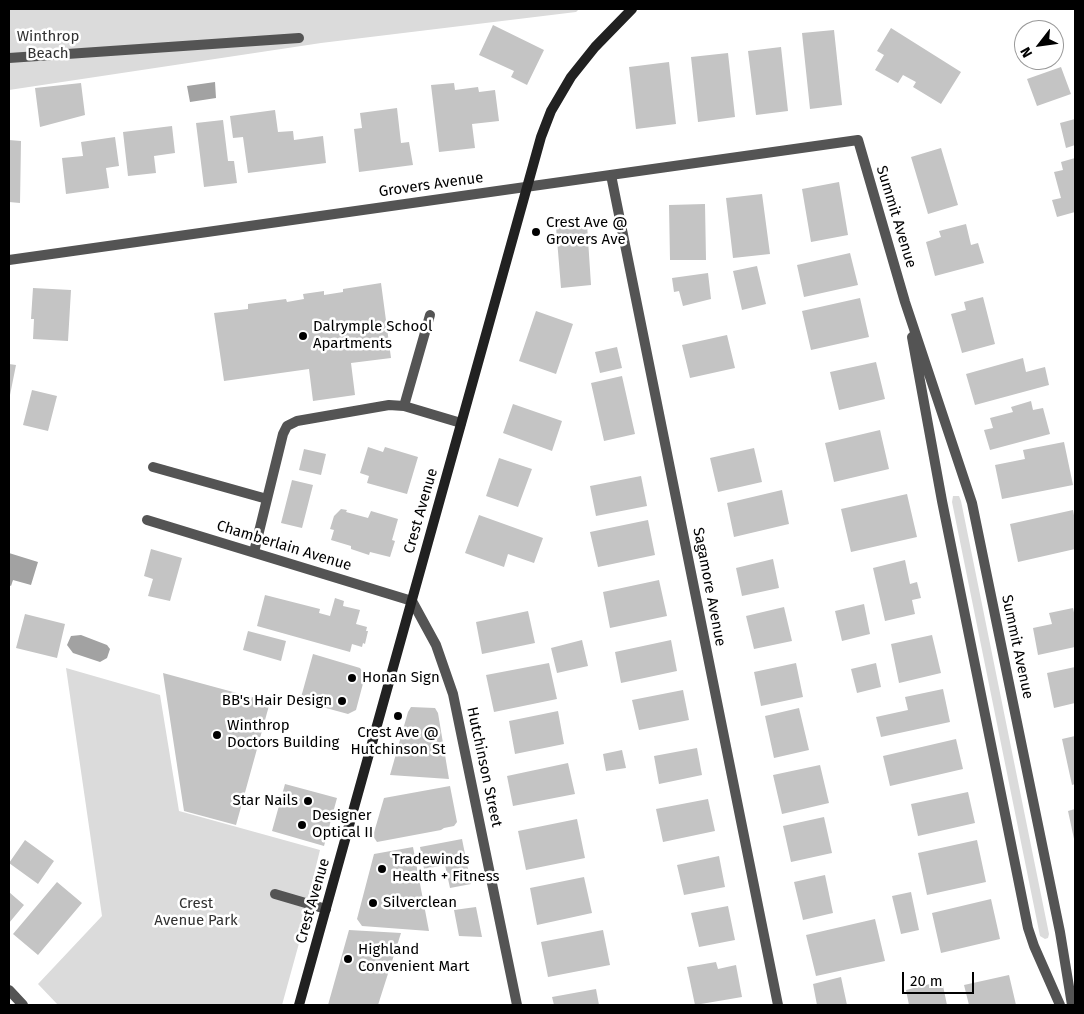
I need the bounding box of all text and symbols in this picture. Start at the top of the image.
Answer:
north arrow [1014,20,1064,70]
park label: Winthrop Beach [17,28,79,63]
text: N [1017,44,1036,61]
street label: Summit Avenue [872,164,920,270]
street label: Grovers Avenue [378,169,484,201]
place label: Crest Ave @ Grovers Ave [546,214,627,249]
marker: Crest Ave @ Grovers Ave [530,226,542,238]
place label: Dalrymple School Apartments [313,318,432,353]
marker: Dalrymple School Apartments [297,330,309,342]
street label: Crest Avenue [400,466,442,556]
street label: Chamberlain Avenue [214,517,354,575]
street label: Sagamore Avenue [689,526,729,648]
street label: Summit Avenue [997,593,1037,701]
place label: Honan Sign [362,669,440,687]
marker: Honan Sign [346,672,358,684]
place label: BB's Hair Design [222,692,332,710]
marker: BB's Hair Design [336,695,348,707]
street label: Hutchinson Street [462,705,506,829]
marker: Crest Ave @ Hutchinson St [392,710,404,722]
place label: Winthrop Doctors Building [227,717,339,752]
place label: Crest Ave @ Hutchinson St [350,724,446,759]
marker: Winthrop Doctors Building [211,729,223,741]
place label: Star Nails [233,792,298,810]
marker: Star Nails [302,795,314,807]
place label: Designer Optical II [312,807,373,842]
marker: Designer Optical II [296,819,308,831]
place label: Tradewinds Health + Fitness [392,851,500,886]
street label: Crest Avenue [292,856,334,946]
marker: Tradewinds Health + Fitness [376,863,388,875]
place label: Silverclean [383,894,457,912]
park label: Crest Avenue Park [154,895,238,930]
marker: Silverclean [367,897,379,909]
place label: Highland Convenient Mart [358,941,469,976]
marker: Highland Convenient Mart [342,953,354,965]
scale bar [904,962,976,994]
text: 20 m [910,972,943,990]

